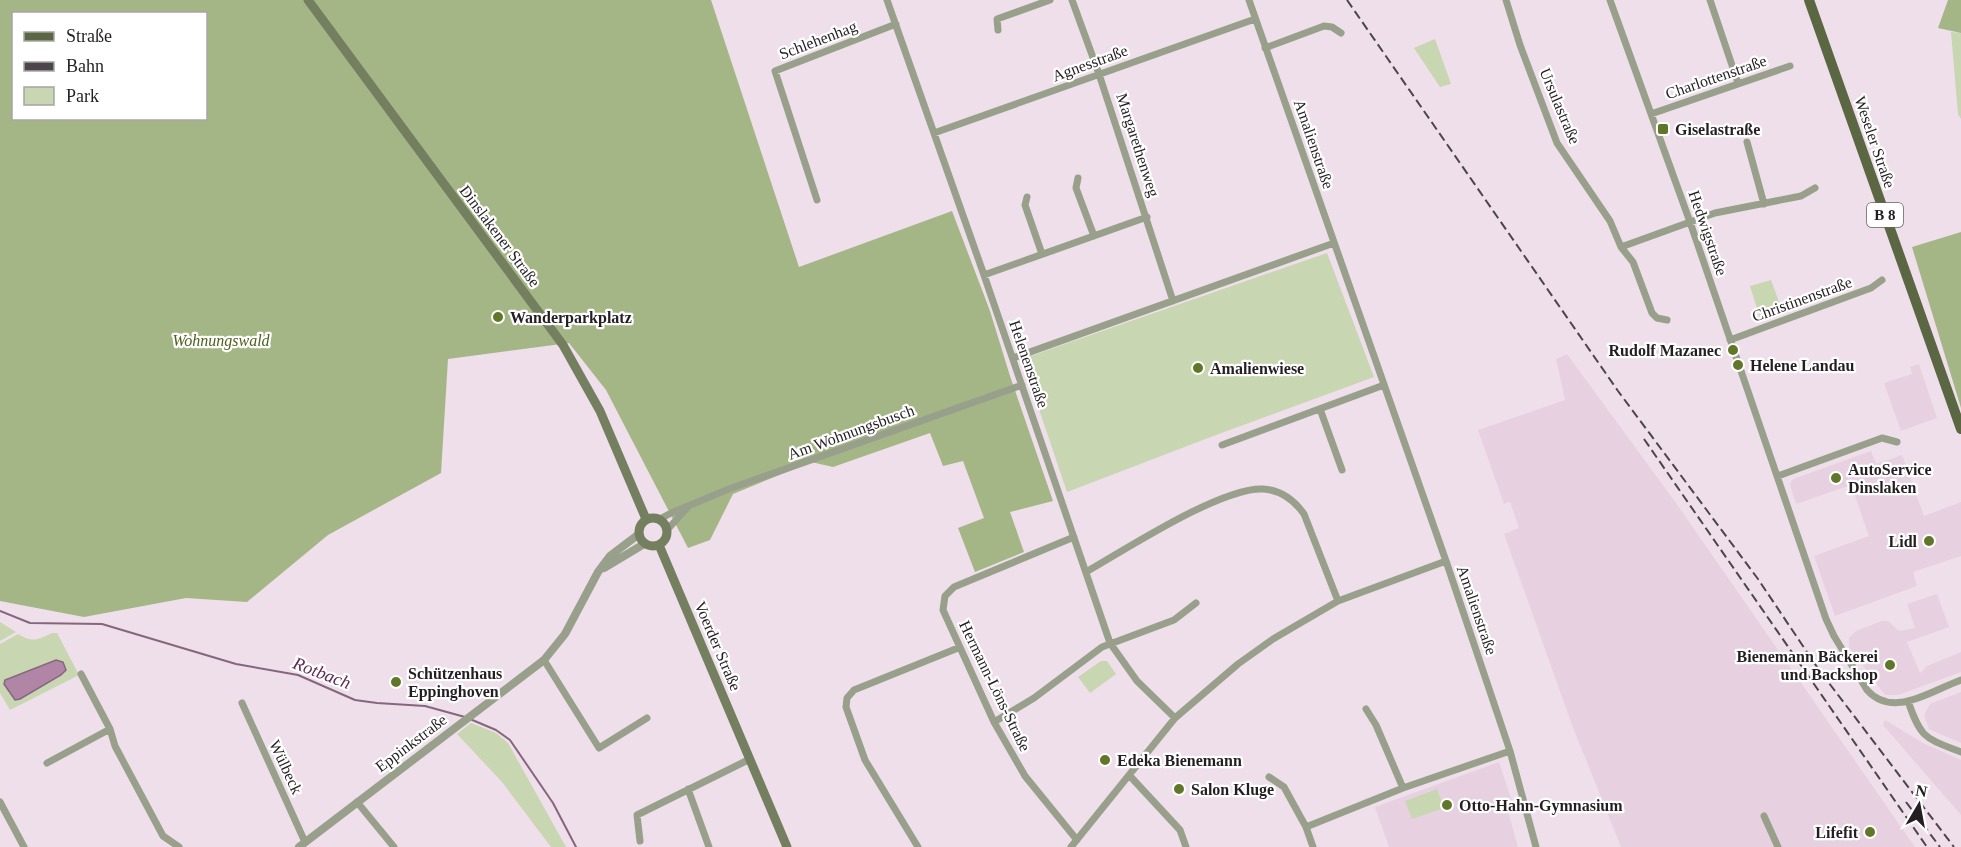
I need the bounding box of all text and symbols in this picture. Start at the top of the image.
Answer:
legend [12,12,207,120]
street label: Schlehenhag [777,17,860,64]
text: Straße [66,26,112,46]
street label: Agnesstraße [1050,41,1130,85]
street label: Charlottenstraße [1663,52,1769,102]
text: Bahn [66,56,104,76]
street label: Ursulastraße [1536,65,1584,147]
text: Park [66,86,99,106]
street label: Margarethenweg [1112,91,1163,199]
street label: Weseler Straße [1851,94,1899,190]
street label: Amalienstraße [1291,97,1337,191]
place label: Giselastraße [1675,121,1760,138]
marker: Giselastraße [1656,122,1670,136]
street label: Dinslakener Straße [456,182,544,290]
street label: Hedwigstraße [1685,188,1731,278]
road number: B 8 [1867,203,1903,227]
street label: Christinenstraße [1750,273,1854,325]
place label: Wanderparkplatz [510,309,632,327]
marker: Wanderparkplatz [491,310,505,324]
street label: Helenenstraße [1006,318,1052,410]
park label: Wohnungswald [172,332,271,350]
place label: Rudolf Mazanec [1609,342,1721,359]
marker: Rudolf Mazanec [1726,343,1740,357]
place label: Helene Landau [1750,357,1855,374]
marker: Helene Landau [1731,358,1745,372]
place label: Amalienwiese [1210,360,1304,377]
marker: Amalienwiese [1191,361,1205,375]
street label: Am Wohnungsbusch [786,401,917,464]
place label: AutoService Dinslaken [1848,461,1932,496]
marker: AutoService Dinslaken [1829,471,1843,485]
place label: Lidl [1889,533,1918,550]
marker: Lidl [1922,534,1936,548]
street label: Amalienstraße [1454,563,1500,657]
street label: Voerder Straße [692,599,744,693]
street label: Hermann-Löns-Straße [956,618,1034,754]
place label: Bienemann Bäckerei und Backshop [1737,648,1879,684]
water label: Rotbach [289,653,354,693]
marker: Bienemann Bäckerei und Backshop [1883,658,1897,672]
place label: Schützenhaus Eppinghoven [408,665,502,701]
marker: Schützenhaus Eppinghoven [389,675,403,689]
street label: Eppinkstraße [372,711,450,776]
street label: Wülbeck [266,737,306,797]
place label: Edeka Bienemann [1117,752,1242,769]
marker: Edeka Bienemann [1098,753,1112,767]
north arrow [1889,775,1949,835]
place label: Salon Kluge [1191,781,1274,799]
text: N [1914,781,1929,800]
marker: Salon Kluge [1172,782,1186,796]
place label: Otto-Hahn-Gymnasium [1459,797,1623,815]
marker: Otto-Hahn-Gymnasium [1440,798,1454,812]
place label: Lifefit [1815,824,1859,841]
marker: Lifefit [1863,825,1877,839]

